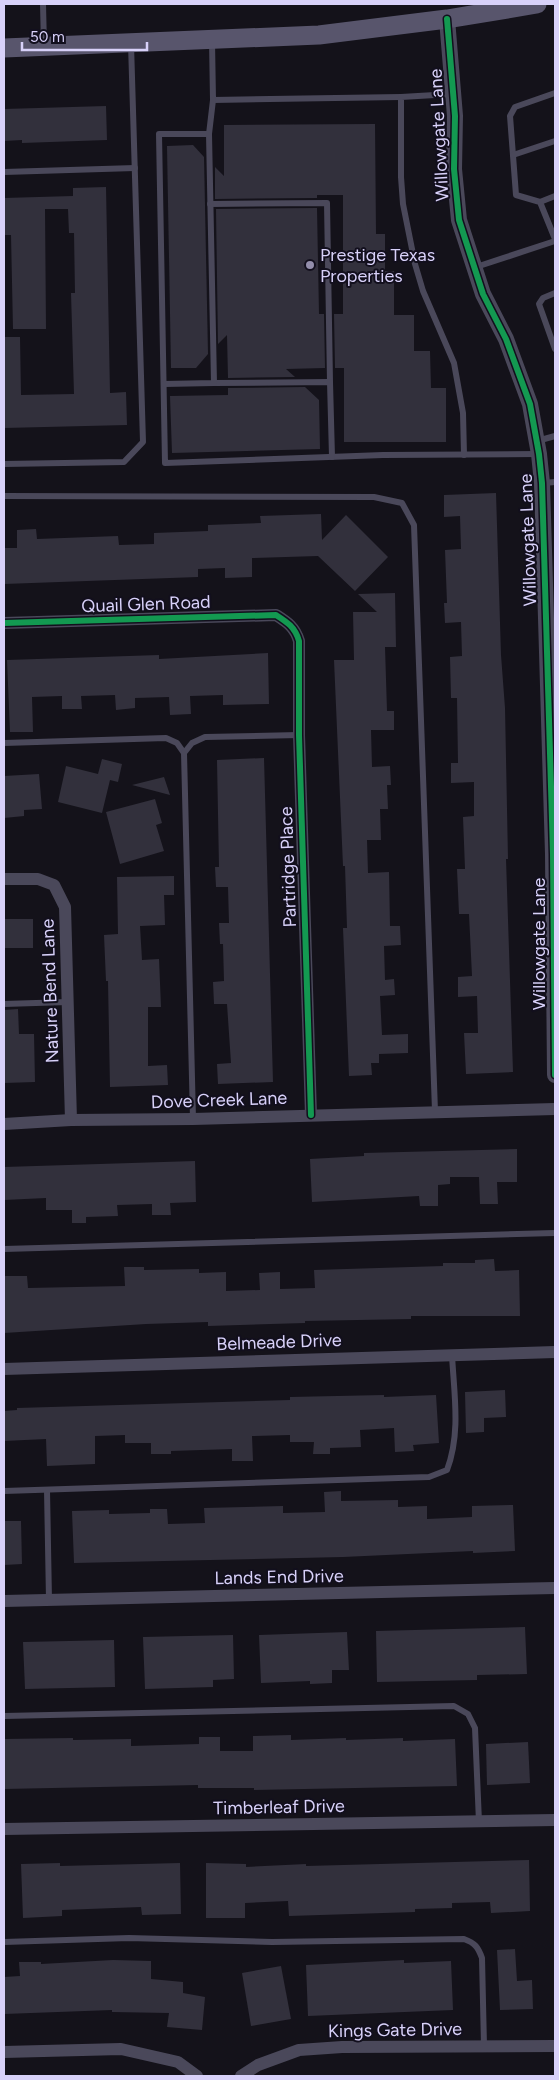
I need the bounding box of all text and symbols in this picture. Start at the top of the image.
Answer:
scale bar [22,20,148,52]
text: 50 m [30,28,65,46]
street label: Willowgate Lane [425,68,453,202]
place label: Prestige Texas Properties [320,244,435,287]
marker: Prestige Texas Properties [304,259,316,271]
street label: Willowgate Lane [515,473,541,607]
street label: Quail Glen Road [81,591,211,617]
street label: Partridge Place [275,806,301,928]
street label: Willowgate Lane [528,877,550,1010]
street label: Nature Bend Lane [36,918,64,1064]
street label: Dove Creek Lane [150,1087,288,1113]
street label: Belmeade Drive [216,1329,342,1355]
street label: Lands End Drive [214,1565,344,1589]
street label: Timberleaf Drive [213,1795,345,1819]
street label: Kings Gate Drive [328,2018,462,2042]

